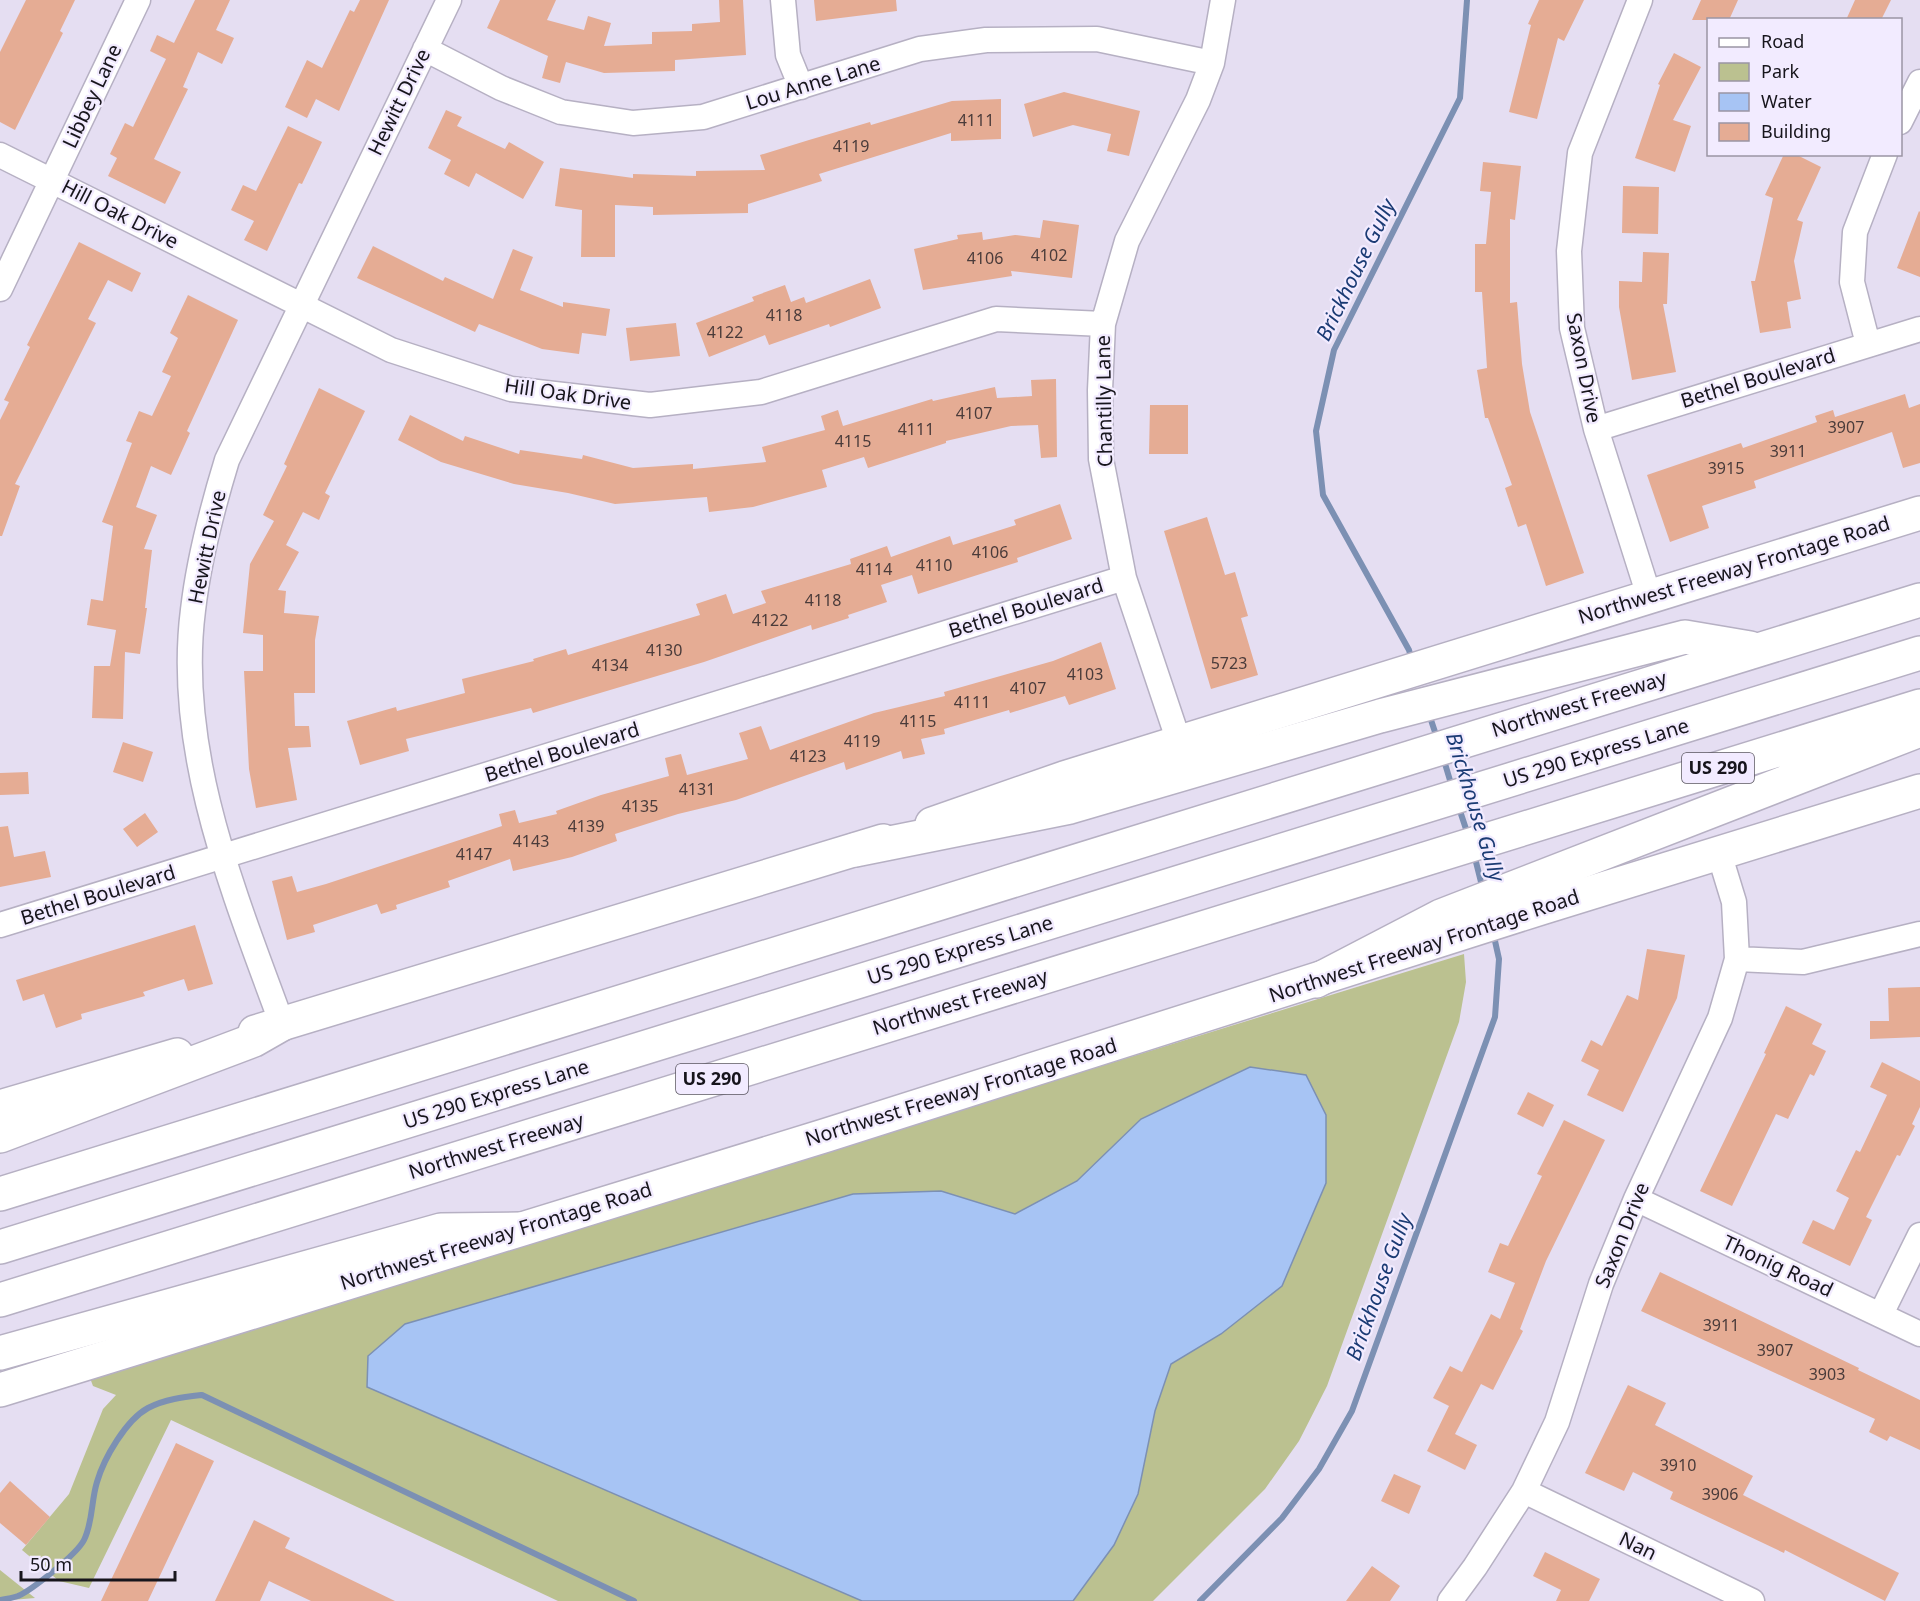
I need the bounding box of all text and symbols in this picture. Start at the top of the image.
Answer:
legend [1707,18,1902,156]
text: Road [1761,29,1804,53]
street label: Libbey Lane [56,39,127,152]
street label: Hewitt Drive [361,44,436,160]
street label: Lou Anne Lane [742,49,883,116]
text: Park [1761,59,1799,83]
text: Water [1761,89,1812,113]
house number: 4111 [958,109,994,131]
text: Building [1761,119,1831,143]
house number: 4119 [833,135,869,157]
street label: Hill Oak Drive [57,173,183,255]
water label: Brickhouse Gully [1309,193,1402,345]
house number: 4102 [1031,244,1067,266]
house number: 4106 [967,247,1003,269]
house number: 4118 [766,304,802,326]
street label: Saxon Drive [1561,311,1608,425]
house number: 4122 [707,321,743,343]
street label: Chantilly Lane [1089,335,1118,467]
street label: Bethel Boulevard [1677,341,1839,414]
street label: Hill Oak Drive [503,371,633,416]
house number: 4107 [956,402,992,424]
house number: 3907 [1828,416,1864,438]
house number: 4111 [898,418,934,440]
house number: 4115 [835,430,871,452]
house number: 3911 [1770,440,1806,462]
house number: 3915 [1708,457,1744,479]
street label: Hewitt Drive [181,488,232,606]
street label: Northwest Freeway Frontage Road [1575,509,1893,630]
house number: 4106 [972,541,1008,563]
house number: 4110 [916,554,952,576]
house number: 4114 [856,558,892,580]
street label: Bethel Boulevard [945,571,1107,644]
house number: 4118 [805,589,841,611]
house number: 4122 [752,609,788,631]
house number: 4130 [646,639,682,661]
house number: 5723 [1211,652,1247,674]
house number: 4134 [592,654,628,676]
house number: 4103 [1067,663,1103,685]
street label: Northwest Freeway [1488,664,1670,743]
house number: 4107 [1010,677,1046,699]
house number: 4111 [954,691,990,713]
house number: 4115 [900,710,936,732]
street label: US 290 Express Lane [1500,711,1692,794]
street label: Bethel Boulevard [481,715,643,788]
water label: Brickhouse Gully [1440,729,1512,886]
house number: 4119 [844,730,880,752]
house number: 4123 [790,745,826,767]
road number: US 290 [1682,753,1754,783]
house number: 4131 [679,778,715,800]
house number: 4135 [622,795,658,817]
house number: 4139 [568,815,604,837]
house number: 4143 [513,830,549,852]
house number: 4147 [456,843,492,865]
street label: Bethel Boulevard [17,858,179,931]
street label: Northwest Freeway Frontage Road [1265,882,1583,1009]
street label: US 290 Express Lane [864,908,1056,991]
street label: Northwest Freeway [869,962,1051,1041]
street label: Northwest Freeway Frontage Road [802,1031,1120,1152]
street label: US 290 Express Lane [400,1052,592,1135]
road number: US 290 [676,1064,748,1094]
street label: Northwest Freeway [405,1106,587,1185]
street label: Northwest Freeway Frontage Road [337,1175,655,1296]
street label: Saxon Drive [1588,1178,1655,1292]
water label: Brickhouse Gully [1338,1208,1418,1364]
street label: Thonig Road [1719,1228,1838,1303]
house number: 3911 [1703,1314,1739,1336]
house number: 3907 [1757,1339,1793,1361]
house number: 3903 [1809,1363,1845,1385]
house number: 3910 [1660,1454,1696,1476]
house number: 3906 [1702,1483,1738,1505]
street label: Nan [1615,1525,1662,1566]
scale bar [21,1544,176,1582]
text: 50 m [30,1552,72,1576]

